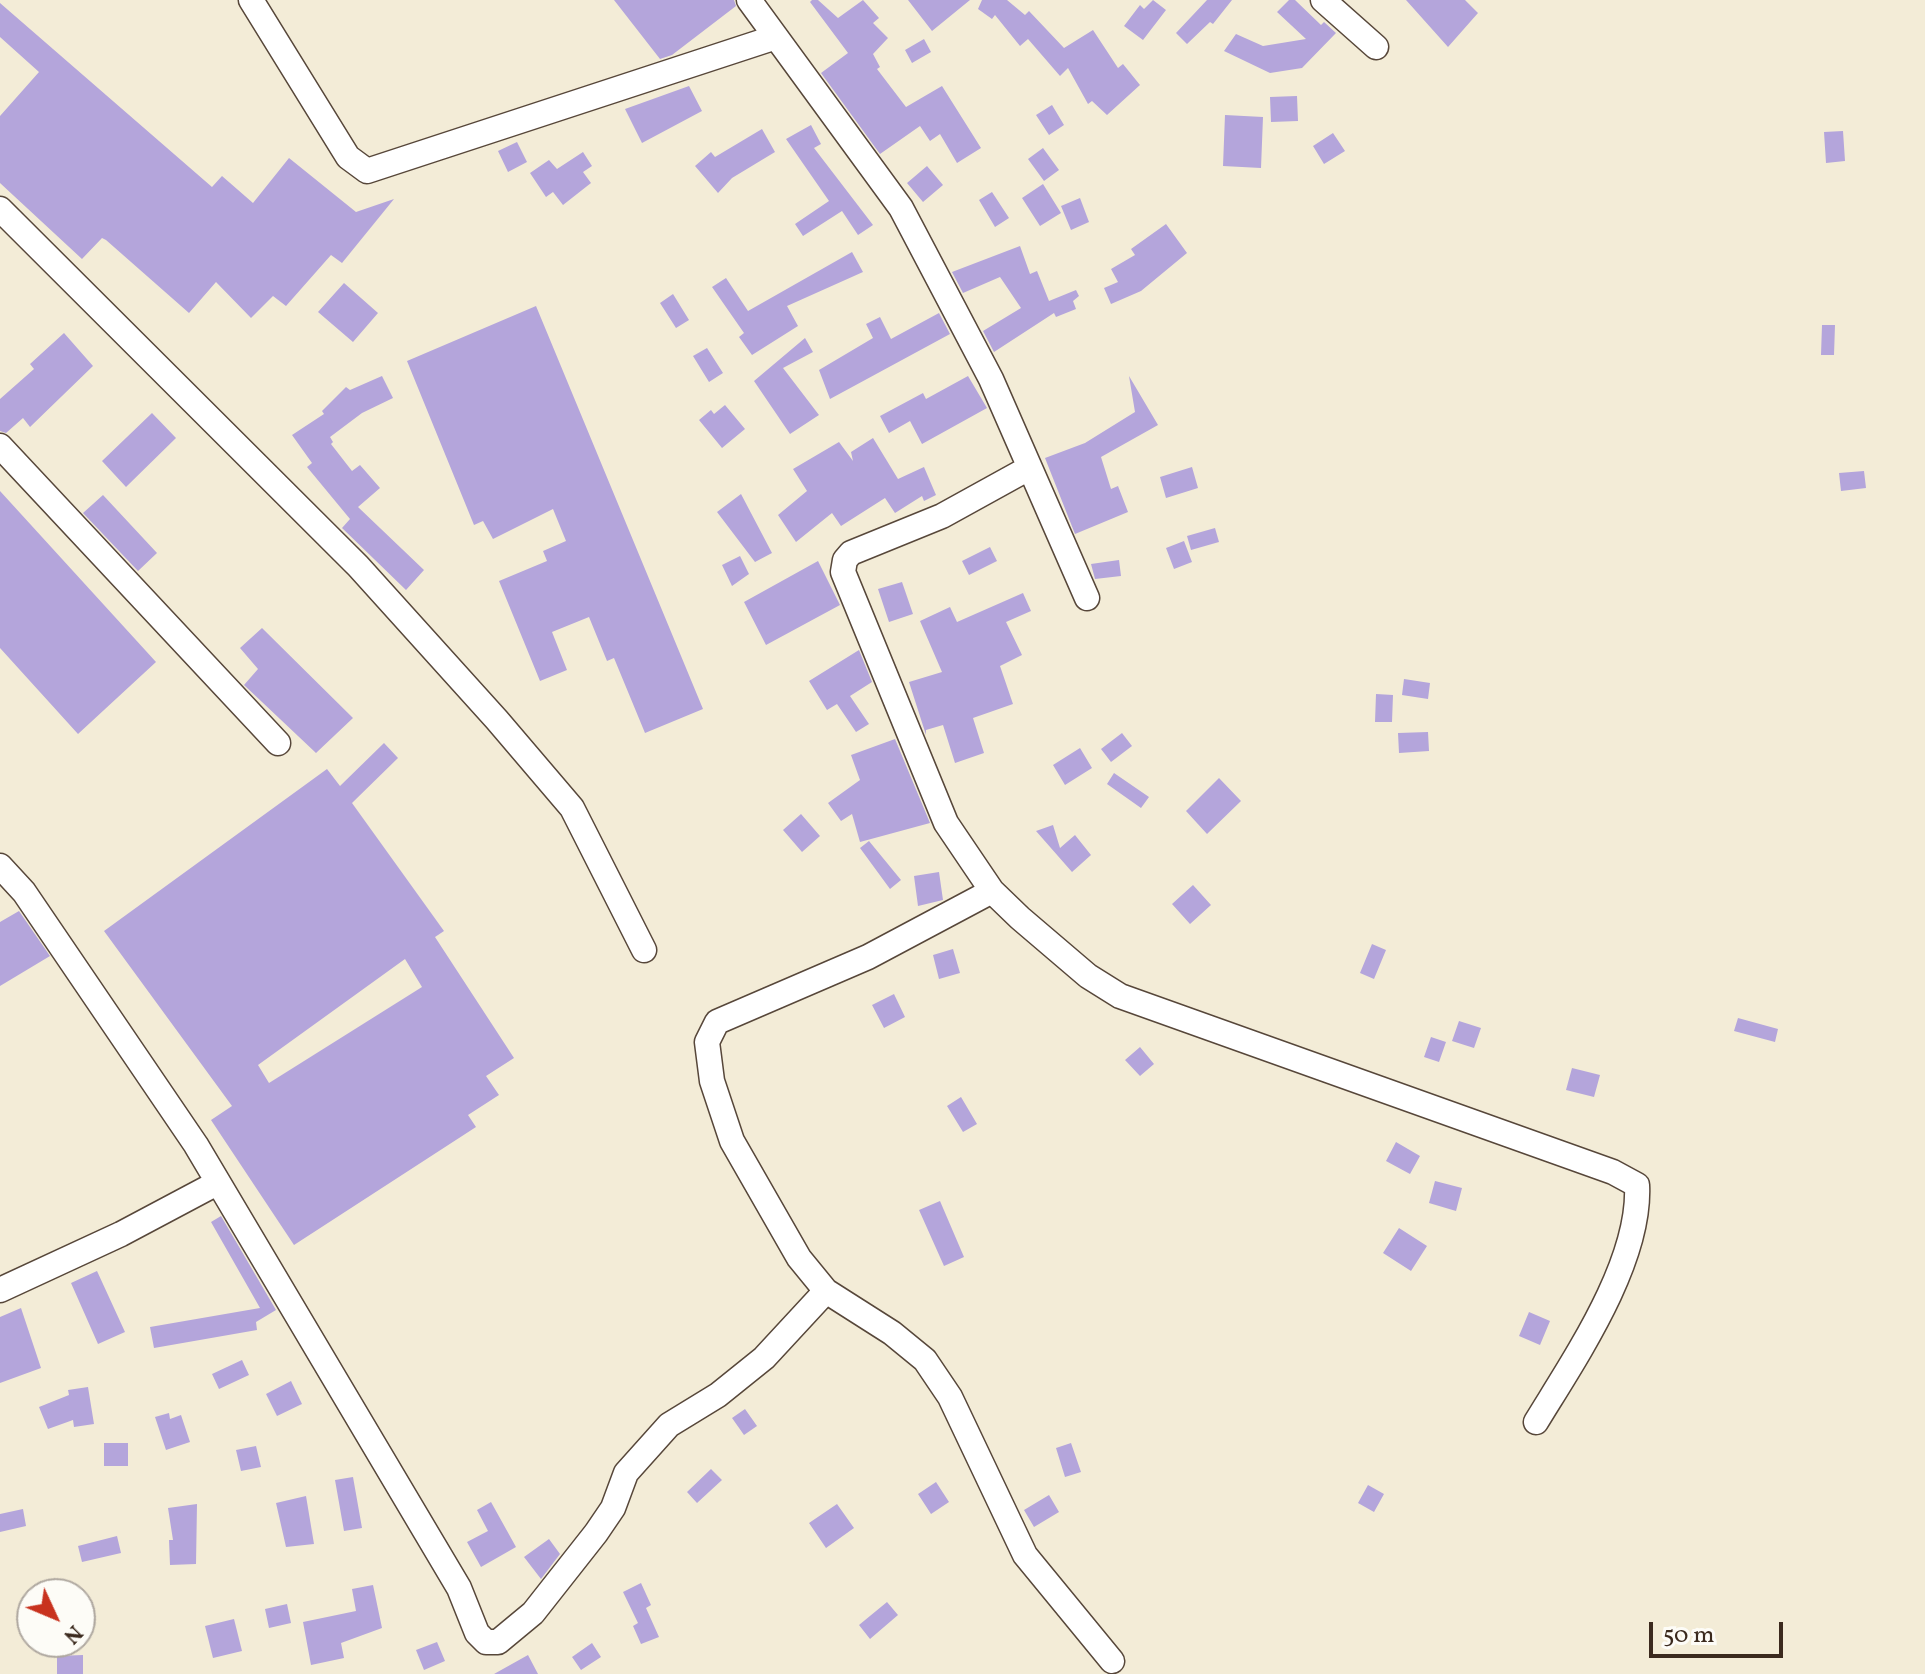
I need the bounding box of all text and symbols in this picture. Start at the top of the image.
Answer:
north arrow [16,1578,96,1658]
scale bar [1653,1606,1787,1656]
text: N [55,1617,89,1650]
text: 50 m [1663,1619,1715,1653]

